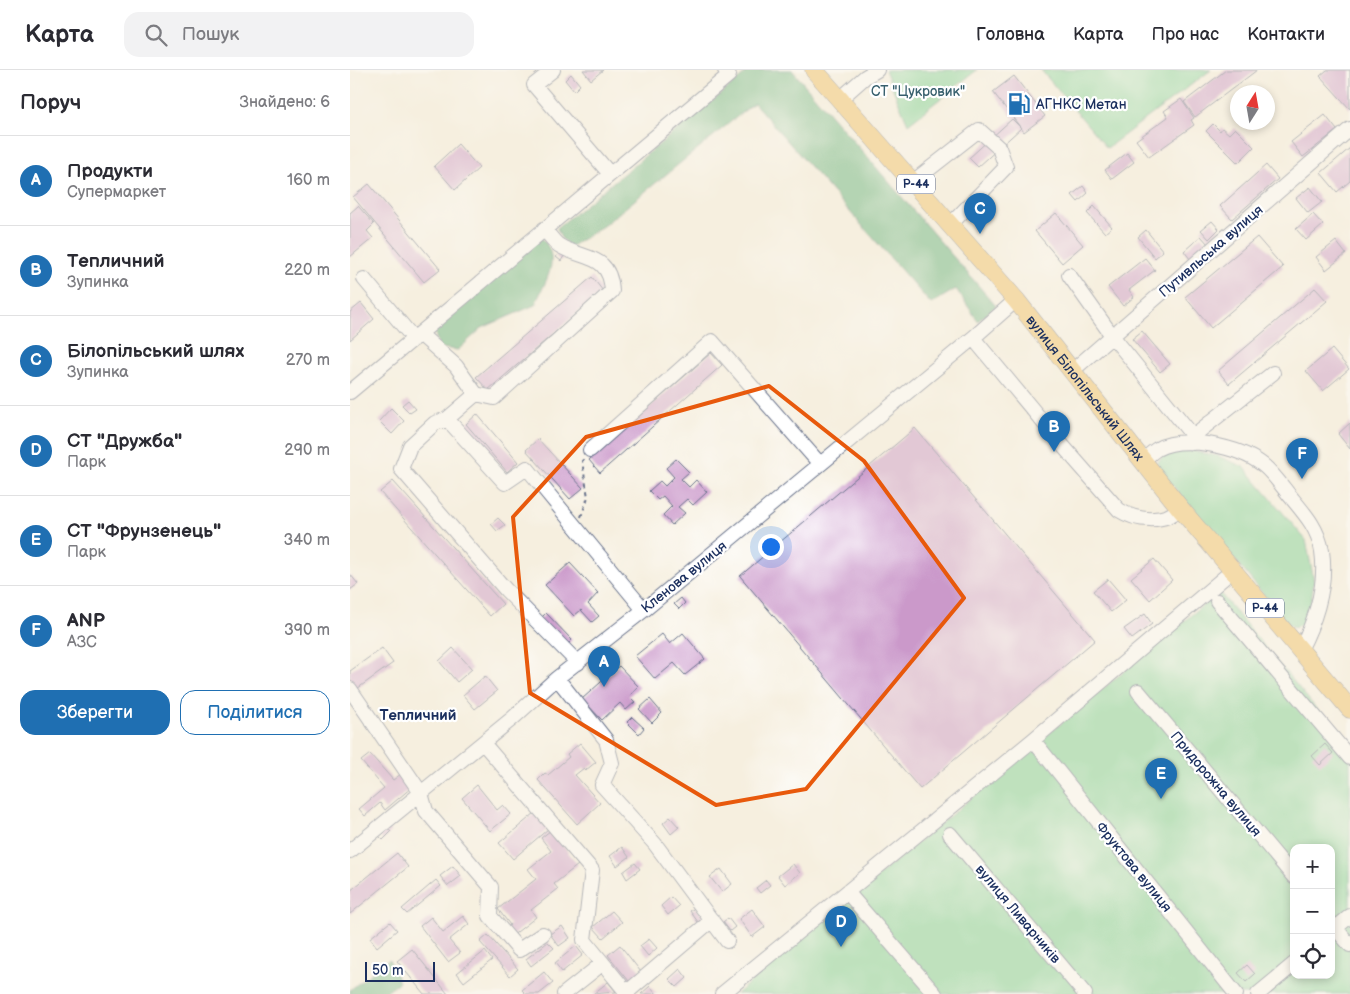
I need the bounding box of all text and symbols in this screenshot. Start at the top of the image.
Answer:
search box [124,12,474,57]
text: Карта [25,20,94,49]
icon: search [142,21,170,49]
text: Пошук [182,23,239,46]
text: Головна [976,24,1045,45]
text: Карта [1073,24,1124,45]
text: Про нас [1152,24,1219,45]
text: Контакти [1247,24,1325,45]
park label: СТ "Цукровик" [871,83,965,100]
north arrow [1230,85,1275,130]
text: Поруч [20,90,81,115]
fuel station icon: АГНКС Метан [1006,91,1032,117]
text: Знайдено: 6 [240,93,330,112]
place label: АГНКС Метан [1035,96,1127,113]
text: Продукти [67,160,153,183]
text: A [31,171,41,190]
text: 160 m [287,171,330,190]
road number: Р-44 [897,175,935,194]
text: Супермаркет [67,183,166,202]
pin: C [964,193,996,234]
street label: Путивльська вулиця [1156,201,1267,301]
text: Тепличний [67,250,164,273]
text: B [30,261,42,280]
text: 220 m [284,261,330,280]
text: Зупинка [67,273,129,292]
street label: вулиця Білопільський Шлях [1023,312,1148,465]
text: Білопільський шлях [67,340,244,363]
text: C [30,351,42,370]
text: 270 m [286,351,330,370]
text: Зупинка [67,363,129,382]
pin: B [1038,411,1070,452]
text: СТ "Дружба" [67,430,182,453]
pin: F [1286,438,1318,479]
text: D [30,441,42,460]
text: 290 m [284,441,330,460]
text: Парк [67,453,106,472]
text: СТ "Фрунзенець" [67,520,221,543]
text: E [31,531,41,550]
text: 340 m [283,531,330,550]
your location [758,534,784,560]
street label: Кленова вулиця [638,537,730,617]
text: Парк [67,543,106,562]
road number: Р-44 [1246,598,1284,618]
text: ANP [67,610,105,633]
text: F [31,621,41,640]
text: 390 m [284,621,330,640]
text: АЗС [67,633,97,652]
pin: A [588,646,620,687]
button: Зберегти [20,690,170,735]
button: Поділитися [180,690,330,735]
district label: Тепличний [380,706,456,725]
street label: Придорожна вулиця [1167,728,1265,840]
pin: E [1145,758,1177,799]
street label: Фруктова вулиця [1092,818,1176,916]
map controls [1290,844,1335,979]
button: + [1290,844,1335,889]
street label: вулиця Ливарників [972,861,1065,967]
button: − [1290,889,1335,934]
pin: D [825,906,857,947]
button: locate [1290,934,1335,979]
scale bar [365,959,435,982]
text: 50 m [372,962,404,979]

